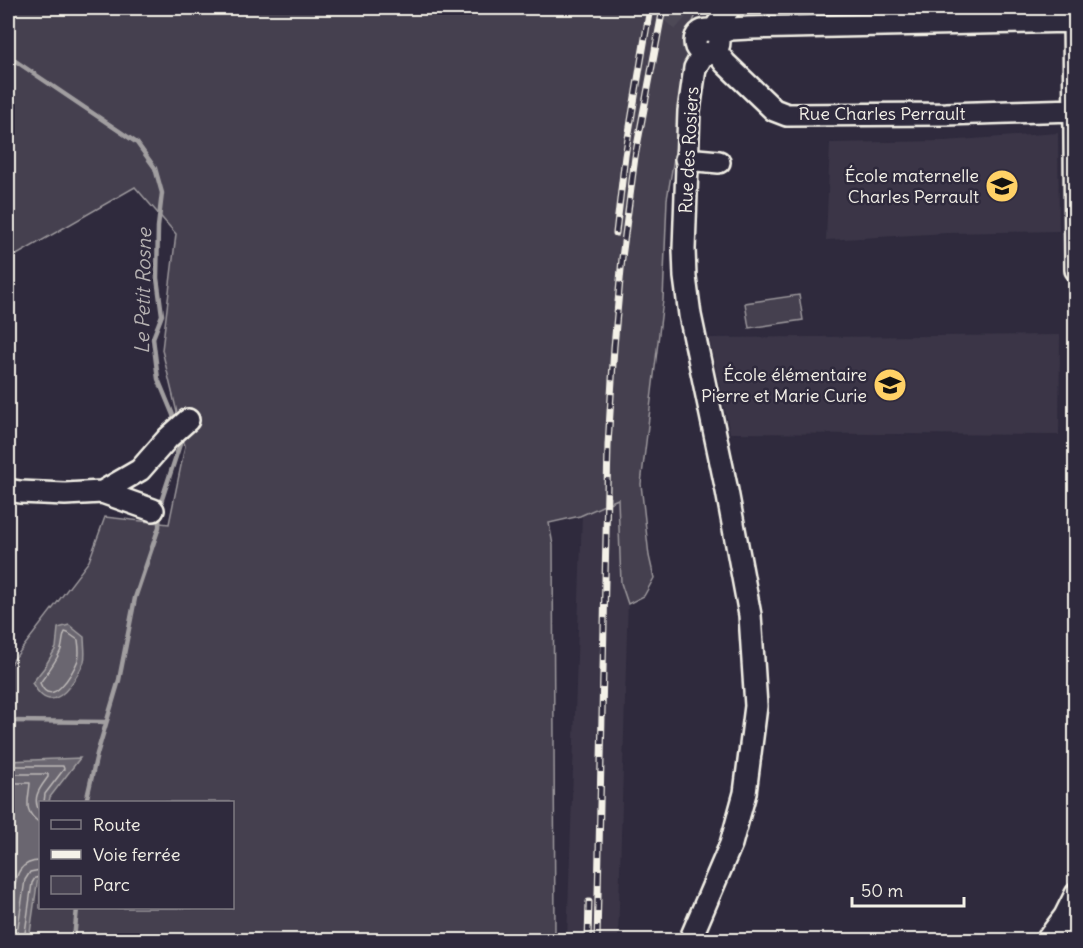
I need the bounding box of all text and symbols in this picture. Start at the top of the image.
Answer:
street label: Rue des Rosiers [674,86,703,214]
street label: Rue Charles Perrault [799,102,965,125]
place label: École maternelle Charles Perrault [845,164,979,208]
school or university icon: École maternelle Charles Perrault [984,168,1020,204]
water label: Le Petit Rosne [129,227,156,354]
place label: École élémentaire Pierre et Marie Curie [701,363,867,407]
school or university icon: École élémentaire Pierre et Marie Curie [872,367,908,403]
legend [39,801,234,909]
text: Route [93,813,141,836]
text: Voie ferrée [93,843,180,866]
scale bar [852,870,964,908]
text: Parc [93,873,130,896]
text: 50 m [861,879,903,902]

